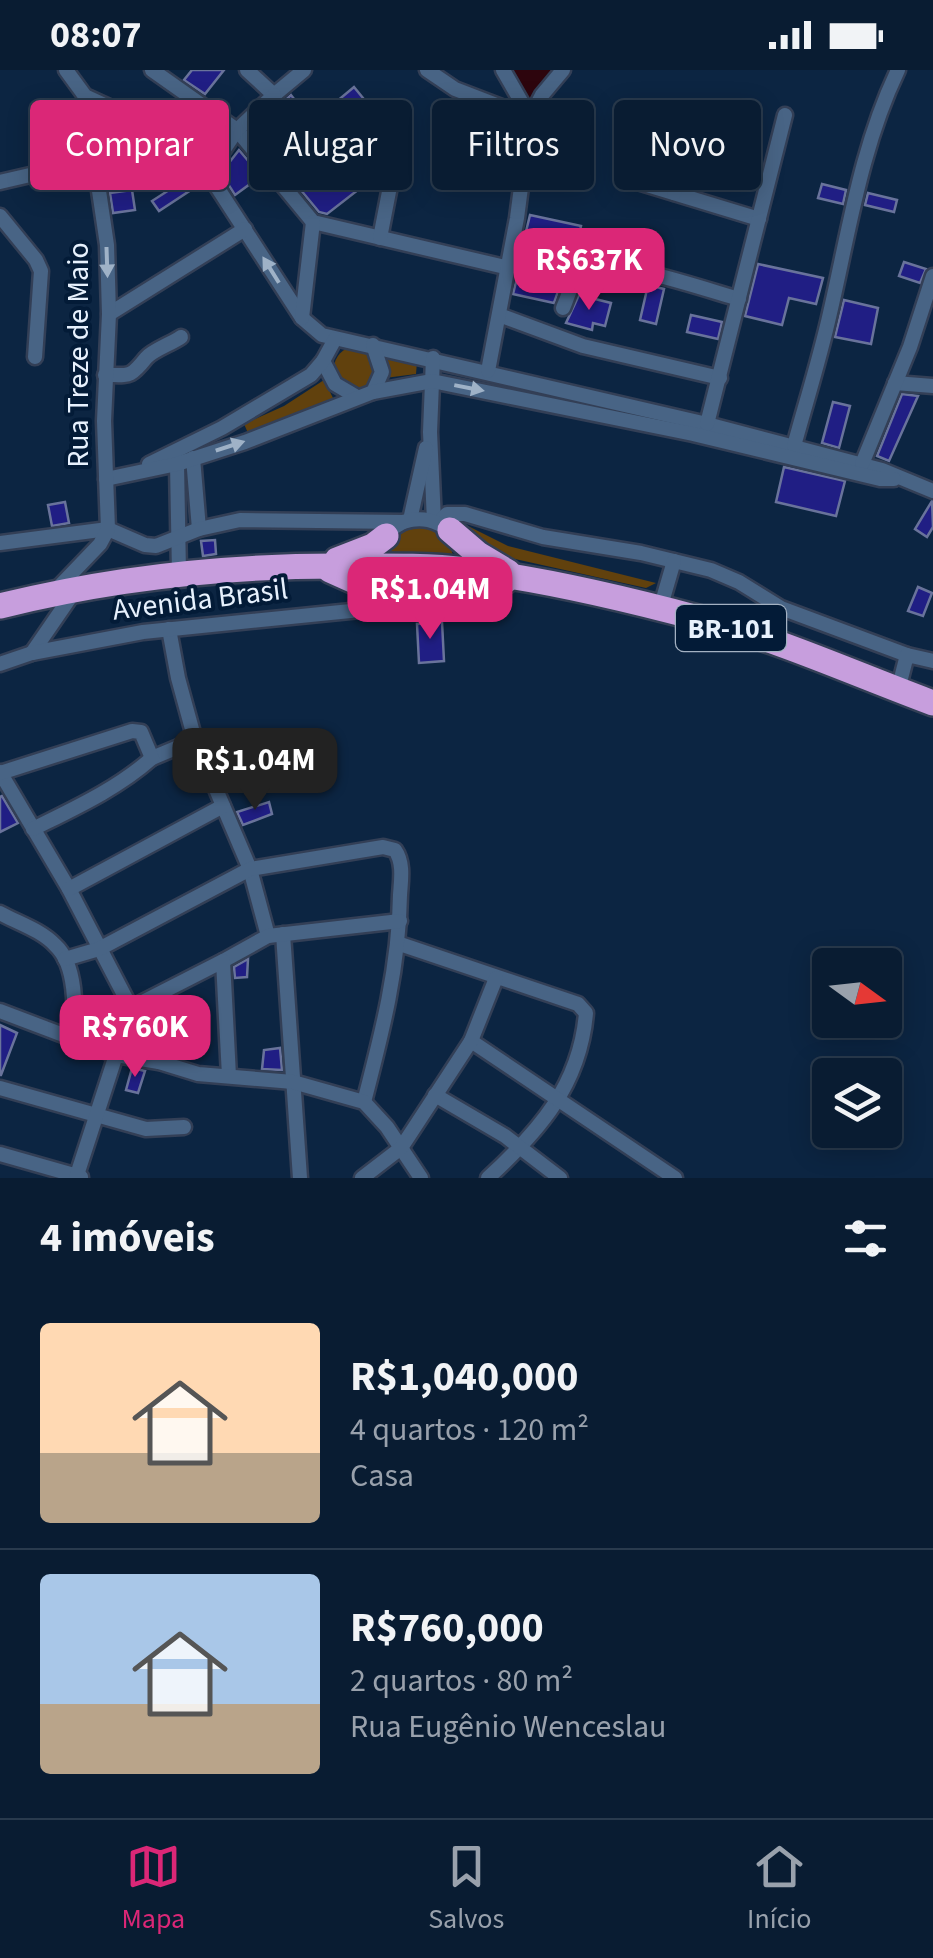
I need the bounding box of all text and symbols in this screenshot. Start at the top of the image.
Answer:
text: 08:07 [50,8,142,62]
chip: Comprar [30,100,229,190]
chip: Alugar [249,100,412,190]
chip: Filtros [432,100,594,190]
chip: Novo [614,100,761,190]
pin: R$637K [508,228,670,313]
text: R$637K [536,237,642,283]
street label: Rua Treze de Maio [57,242,100,468]
one-way arrow [100,246,116,278]
one-way arrow [263,256,281,284]
one-way arrow [454,381,485,396]
one-way arrow [215,438,245,453]
pin: R$1.04M [338,557,522,642]
text: R$1.04M [369,566,491,612]
street label: Avenida Brasil [110,567,290,632]
road number: BR-101 [676,605,786,651]
pin: R$1.04M [163,728,347,813]
text: R$1.04M [194,737,316,783]
north arrow [812,948,902,1038]
map controls [812,948,902,1148]
pin: R$760K [54,995,216,1080]
text: R$760K [82,1004,188,1050]
button: layers [812,1058,902,1148]
text: 4 imóveis [40,1208,215,1268]
icon: filters [838,1211,893,1266]
text: R$1,040,000 [350,1347,578,1407]
icon: home [120,1363,240,1483]
text: 4 quartos · 120 m² [350,1407,589,1453]
text: Casa [350,1453,414,1499]
text: R$760,000 [350,1598,544,1658]
icon: home [120,1614,240,1734]
text: 2 quartos · 80 m² [350,1658,573,1704]
text: Rua Eugênio Wenceslau [350,1704,667,1750]
tab: Mapa [121,1839,185,1939]
tab: Salvos [428,1839,504,1939]
tab: Início [747,1839,812,1939]

